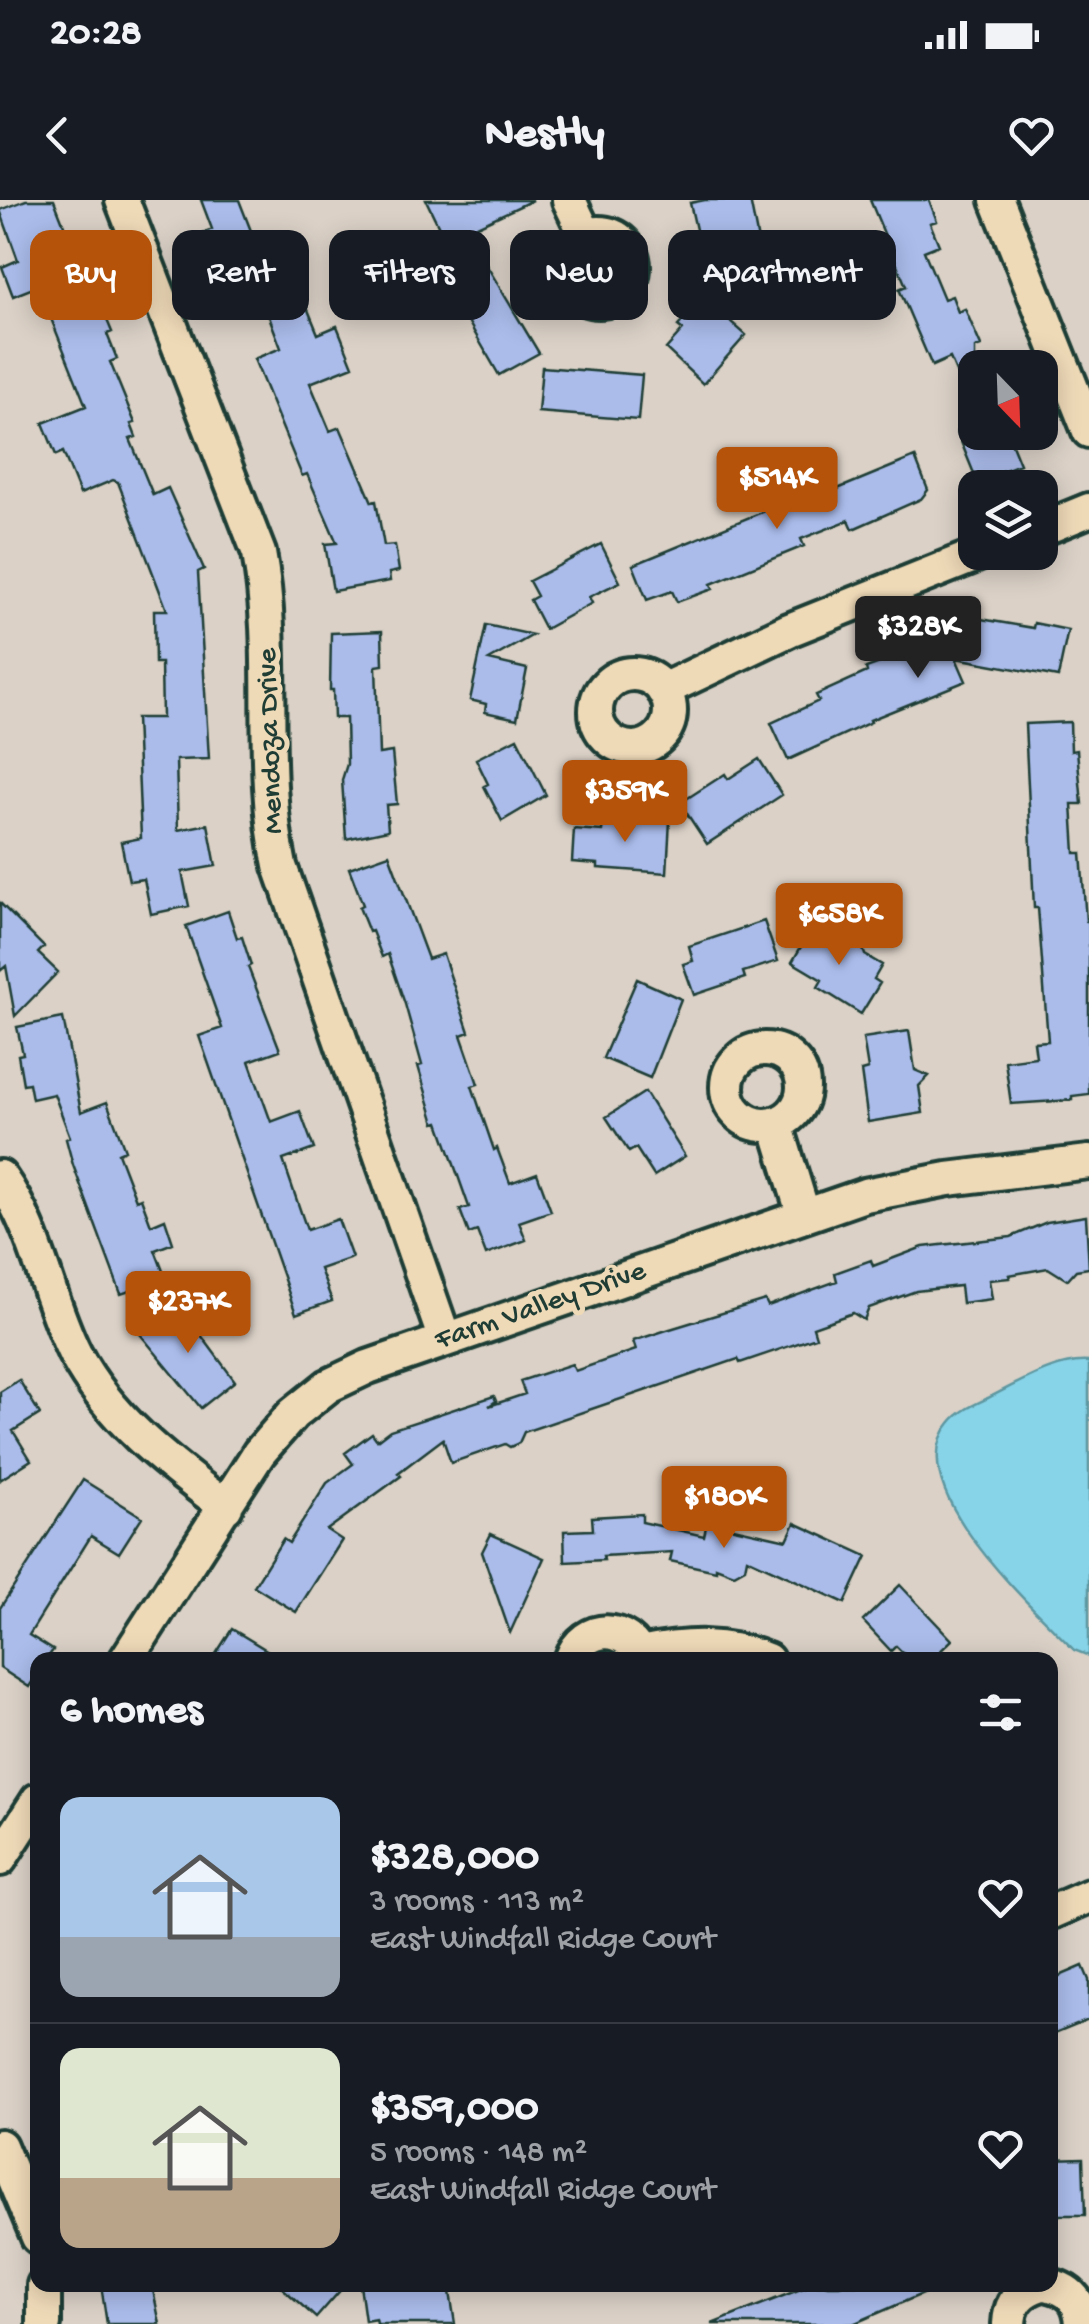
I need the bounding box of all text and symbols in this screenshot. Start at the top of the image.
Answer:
text: 20:28 [50,13,142,57]
icon: back [30,108,85,163]
icon: heart [1004,108,1059,163]
text: Nestly [485,109,604,162]
chip: Buy [30,230,152,320]
chip: Rent [172,230,309,320]
chip: Filters [329,230,490,320]
chip: New [510,230,648,320]
chip: Apartment [668,230,896,320]
north arrow [958,350,1058,450]
map controls [958,350,1058,570]
pin: $514K [707,447,847,532]
text: $514K [739,460,815,498]
button: layers [958,470,1058,570]
pin: $328K [848,596,988,681]
text: $328K [877,609,959,647]
street label: Mendoza Drive [251,647,293,835]
pin: $359K [555,760,695,845]
text: $359K [584,773,666,811]
pin: $658K [769,883,909,968]
text: $658K [798,896,880,934]
street label: Farm Valley Drive [430,1254,651,1360]
pin: $237K [118,1271,258,1356]
text: $237K [148,1284,228,1322]
pin: $180K [654,1466,794,1551]
text: $180K [684,1479,764,1517]
icon: filters [973,1685,1028,1740]
text: 6 homes [60,1688,203,1737]
text: $328,000 [370,1835,539,1884]
icon: home [140,1837,260,1957]
icon: heart [973,1870,1028,1925]
text: 3 rooms · 113 m² [370,1884,584,1922]
text: East Windfall Ridge Court [370,1922,716,1960]
text: $359,000 [370,2086,539,2135]
icon: home [140,2088,260,2208]
icon: heart [973,2121,1028,2176]
text: 5 rooms · 148 m² [370,2135,587,2173]
text: East Windfall Ridge Court [370,2173,716,2211]

